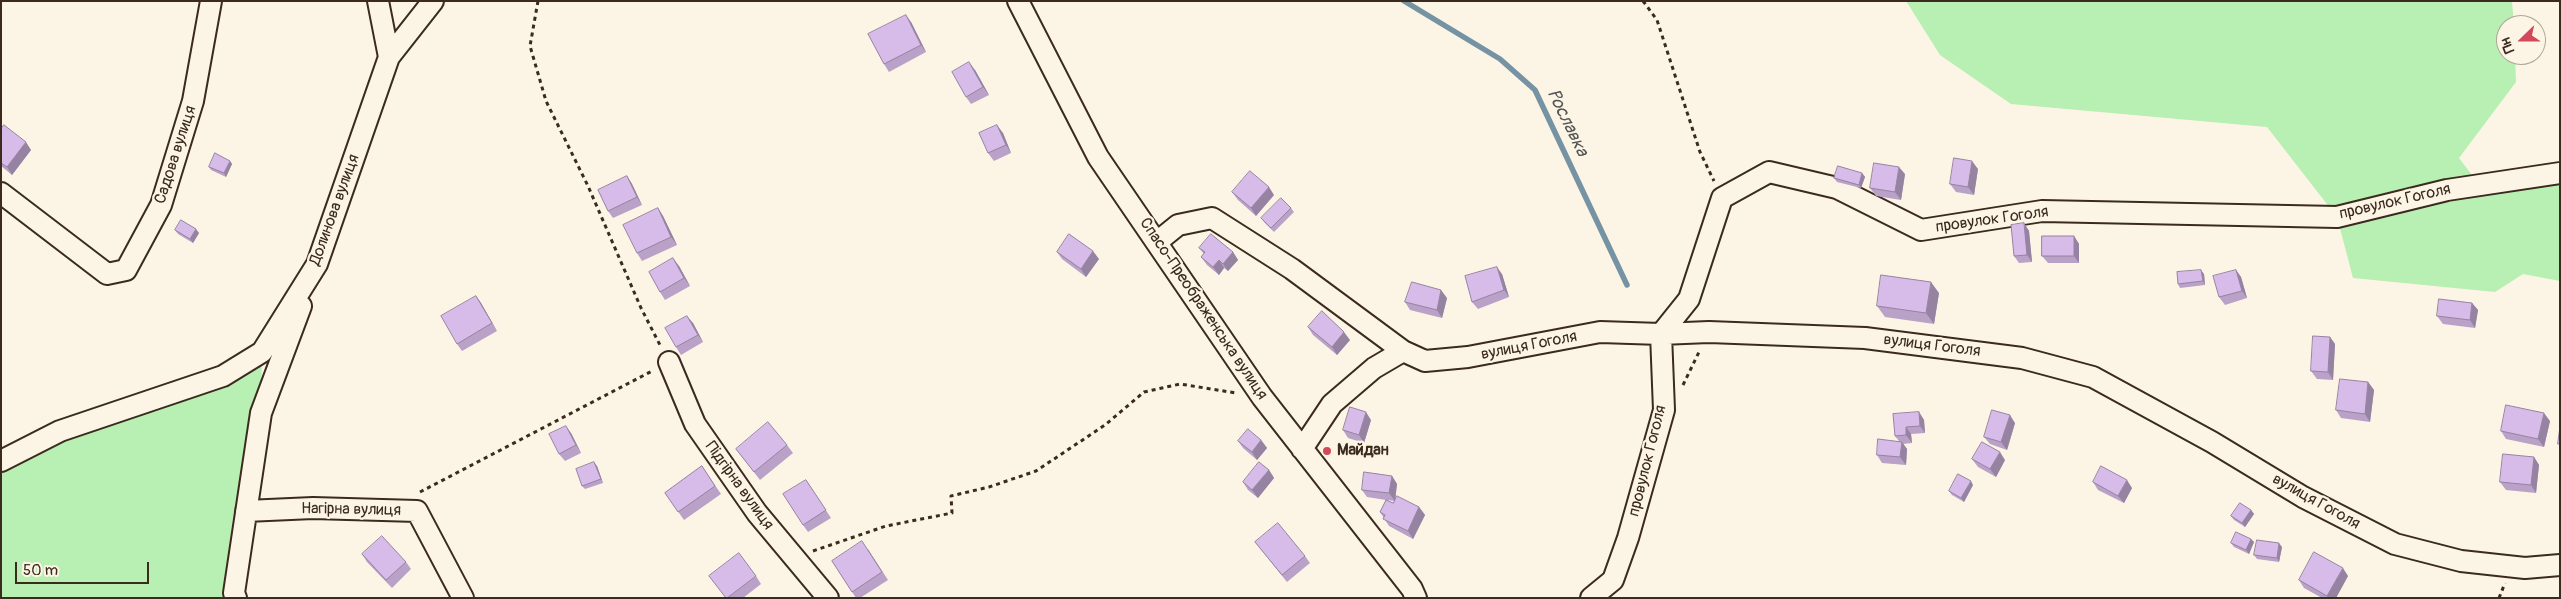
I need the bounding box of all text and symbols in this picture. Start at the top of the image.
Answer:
north arrow [2496,15,2546,65]
text: Пн [2497,35,2518,56]
water label: Рославка [1541,86,1593,160]
street label: Садова вулиця [151,103,201,207]
street label: Долинова вулиця [306,152,364,268]
street label: провулок Гоголя [2337,180,2453,224]
street label: провулок Гоголя [1934,203,2050,237]
street label: Спасо-Преображенська вулиця [1135,214,1271,404]
street label: вулиця Гоголя [1479,327,1579,365]
street label: вулиця Гоголя [1882,331,1982,361]
street label: провулок Гоголя [1625,403,1671,519]
street label: Підгірна вулиця [700,438,778,534]
place label: Майдан [1337,441,1389,461]
marker: Майдан [1321,445,1333,457]
street label: вулиця Гоголя [2269,470,2363,534]
street label: Нагірна вулиця [301,500,401,520]
scale bar [18,552,151,584]
text: 50 m [23,561,58,580]

